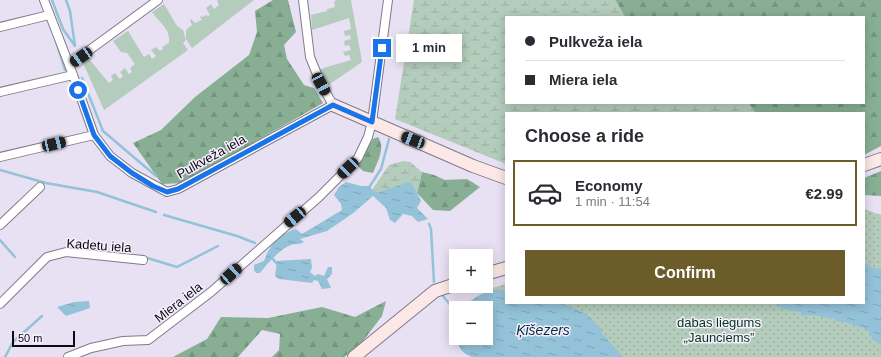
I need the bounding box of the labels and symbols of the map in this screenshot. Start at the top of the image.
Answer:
callout: 1 min [396,34,462,62]
route end [373,39,391,57]
car [68,45,94,69]
car [310,71,332,97]
route start [69,81,87,99]
car [400,130,426,150]
street label: Pulkveža iela [174,131,249,182]
car [41,135,67,153]
car [335,155,361,181]
car [282,205,308,229]
street label: Kadetu iela [66,236,133,255]
car [218,262,244,286]
street label: Miera iela [151,279,206,326]
park label: dabas liegums „Jaunciems” [677,315,761,345]
water label: Ķīšezers [516,322,570,338]
scale bar [12,329,75,348]

